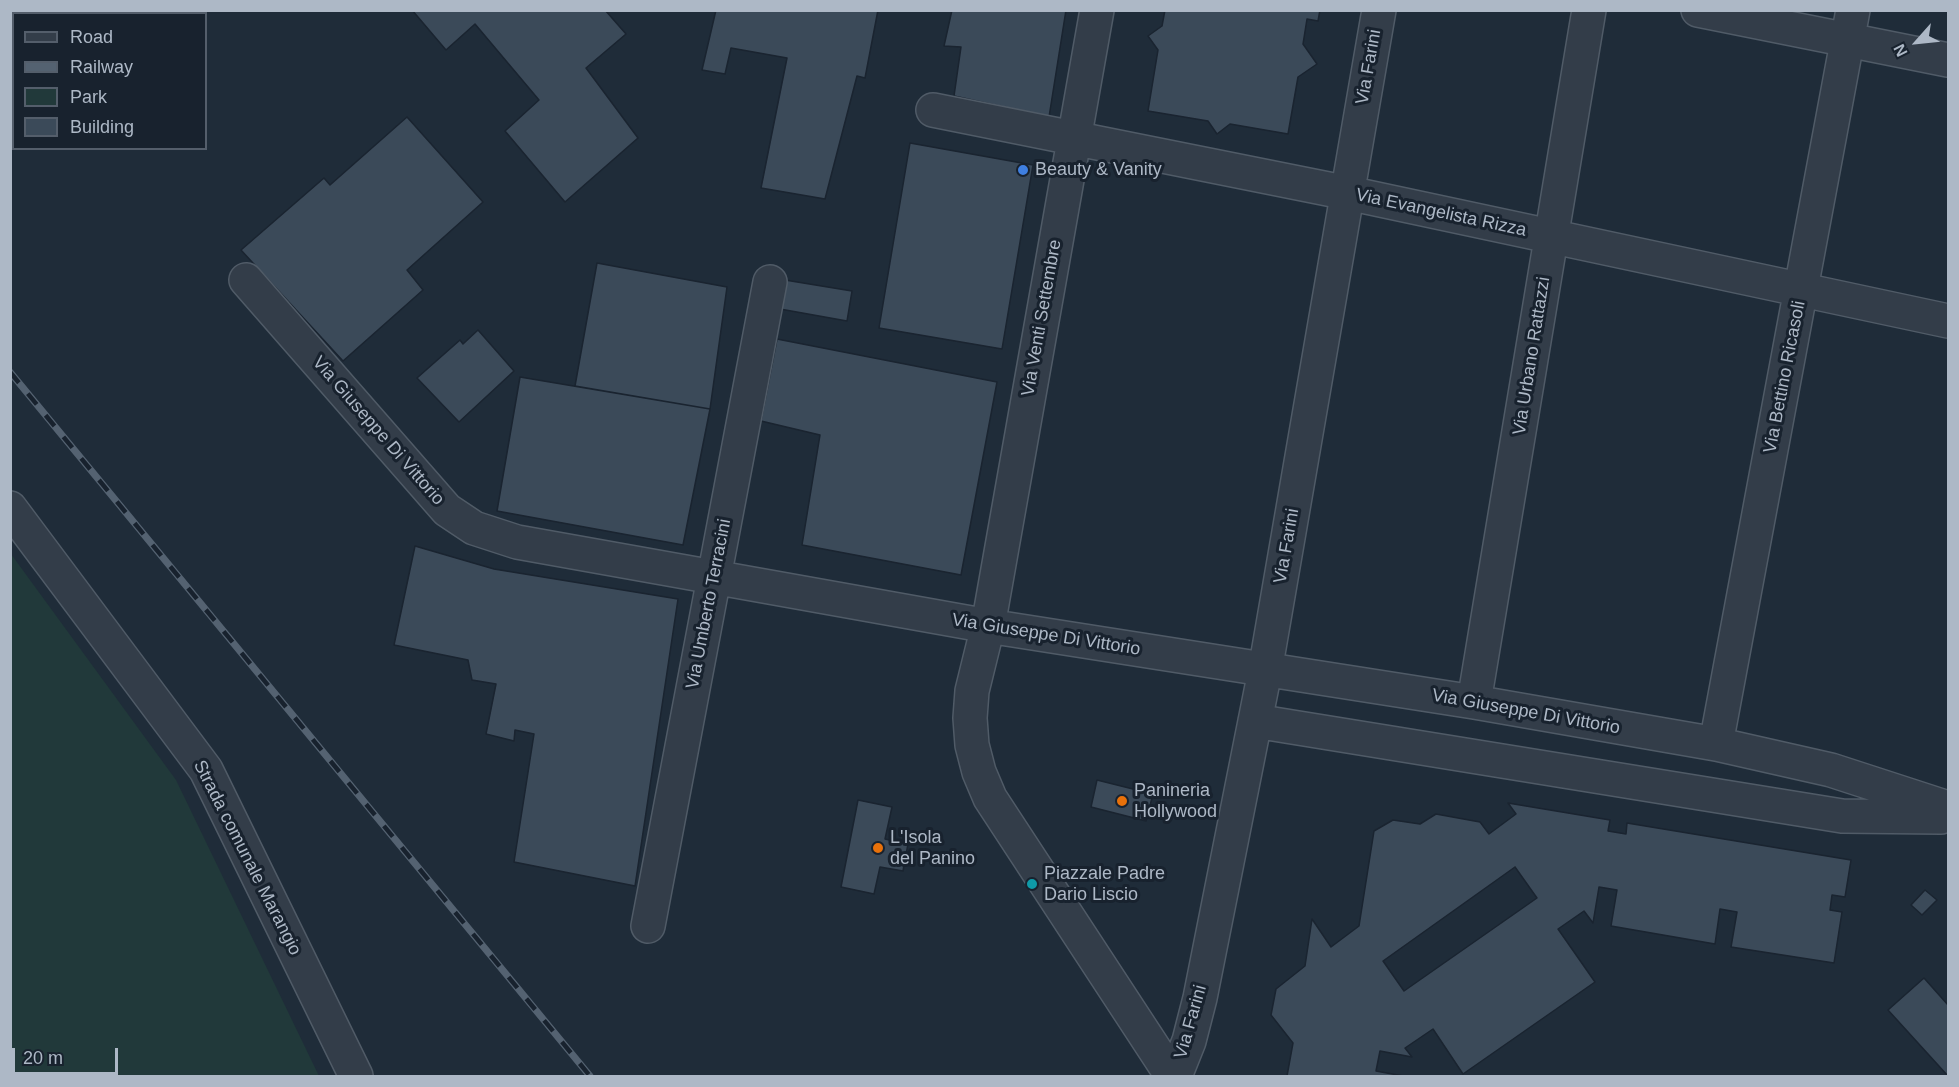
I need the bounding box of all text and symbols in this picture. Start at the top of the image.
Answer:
legend [12,12,207,150]
north arrow [1887,12,1947,72]
text: Road [70,27,113,47]
street label: Via Farini [1352,28,1386,106]
text: N [1890,41,1911,59]
text: Railway [70,57,133,77]
text: Park [70,87,107,107]
text: Building [70,117,134,137]
place label: Beauty & Vanity [1035,159,1162,181]
marker: Beauty & Vanity [1016,163,1030,177]
street label: Via Evangelista Rizza [1354,184,1528,242]
street label: Via Venti Settembre [1018,238,1066,398]
street label: Via Urbano Rattazzi [1509,275,1555,437]
street label: Via Bettino Ricasoli [1760,299,1810,455]
street label: Via Giuseppe Di Vittorio [307,352,449,510]
street label: Via Farini [1270,507,1304,585]
street label: Via Umberto Terracini [682,517,736,691]
street label: Via Giuseppe Di Vittorio [950,609,1142,661]
street label: Via Giuseppe Di Vittorio [1430,685,1622,739]
street label: Strada comunale Marangio [188,757,306,959]
place label: Panineria Hollywood [1134,780,1217,822]
marker: Panineria Hollywood [1115,794,1129,808]
place label: L'Isola del Panino [890,827,975,870]
marker: L'Isola del Panino [871,841,885,855]
place label: Piazzale Padre Dario Liscio [1044,863,1165,906]
marker: Piazzale Padre Dario Liscio [1025,877,1039,891]
street label: Via Farini [1170,983,1212,1061]
scale bar [15,1036,122,1074]
text: 20 m [23,1048,63,1068]

